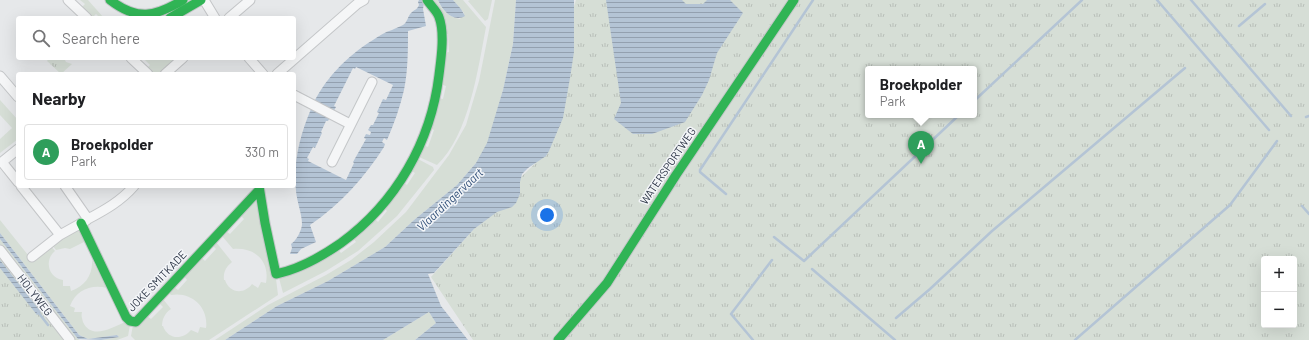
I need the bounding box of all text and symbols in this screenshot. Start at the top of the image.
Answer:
search box [16,16,296,60]
icon: search [30,27,52,49]
text: Search here [62,29,140,47]
popup [865,66,977,118]
text: Broekpolder [880,75,962,93]
text: Nearby [32,88,86,108]
text: Park [880,93,905,109]
street label: WATERSPORTWEG [637,125,698,207]
pin: A [908,131,934,164]
text: Broekpolder [71,135,153,153]
text: A [42,144,50,160]
text: 330 m [245,144,279,160]
text: Park [71,153,97,169]
water label: Vlaardingervaart [413,164,486,234]
your location [537,205,557,225]
street label: JOKE SMITKADE [124,247,189,314]
map controls [1261,256,1297,328]
button: + [1261,256,1297,292]
street label: HOLYWEG [15,271,56,318]
button: − [1261,292,1297,328]

